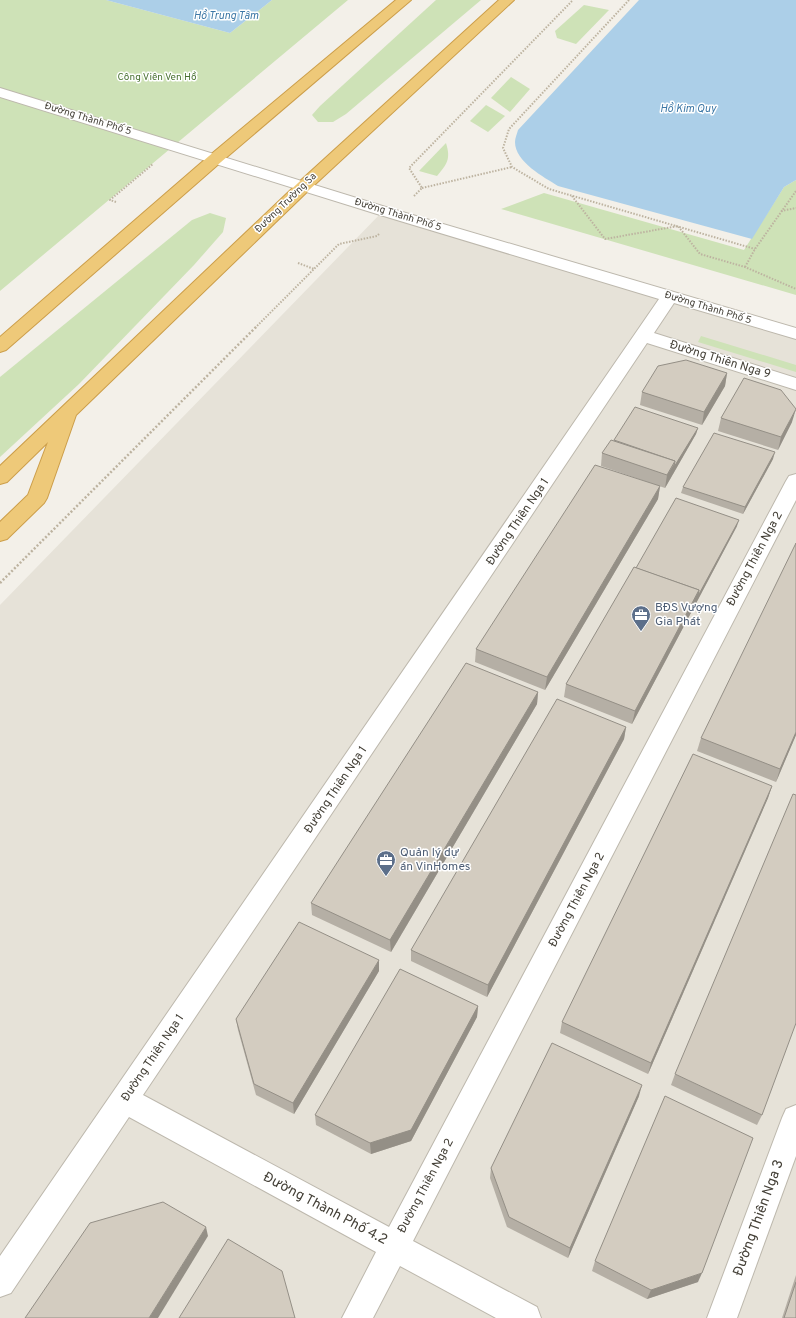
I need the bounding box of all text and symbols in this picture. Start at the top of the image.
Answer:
water label: Hồ Trung Tâm [193,9,259,23]
park label: Công Viên Ven Hồ [117,71,197,84]
street label: Đường Thành Phố 5 [43,100,133,138]
water label: Hồ Kim Quy [660,102,717,116]
street label: Đường Trường Sa [252,170,320,236]
street label: Đường Thành Phố 5 [353,196,443,234]
street label: Đường Thành Phố 5 [663,289,753,327]
street label: Đường Thiên Nga 9 [667,337,773,383]
street label: Đường Thiên Nga 1 [483,475,553,569]
street label: Đường Thiên Nga 2 [723,509,787,609]
place label: BĐS Vượng Gia Phát [655,600,718,630]
office icon: BĐS Vượng Gia Phát [630,604,652,632]
street label: Đường Thiên Nga 1 [301,743,371,837]
place label: Quản lý dự án VinHomes [400,845,470,875]
office icon: Quản lý dự án VinHomes [375,849,397,877]
street label: Đường Thiên Nga 2 [545,850,609,950]
street label: Đường Thiên Nga 1 [118,1011,188,1105]
street label: Đường Thiên Nga 2 [394,1136,458,1236]
street label: Đường Thiên Nga 3 [730,1157,788,1279]
street label: Đường Thành Phố 4.2 [260,1169,390,1249]

